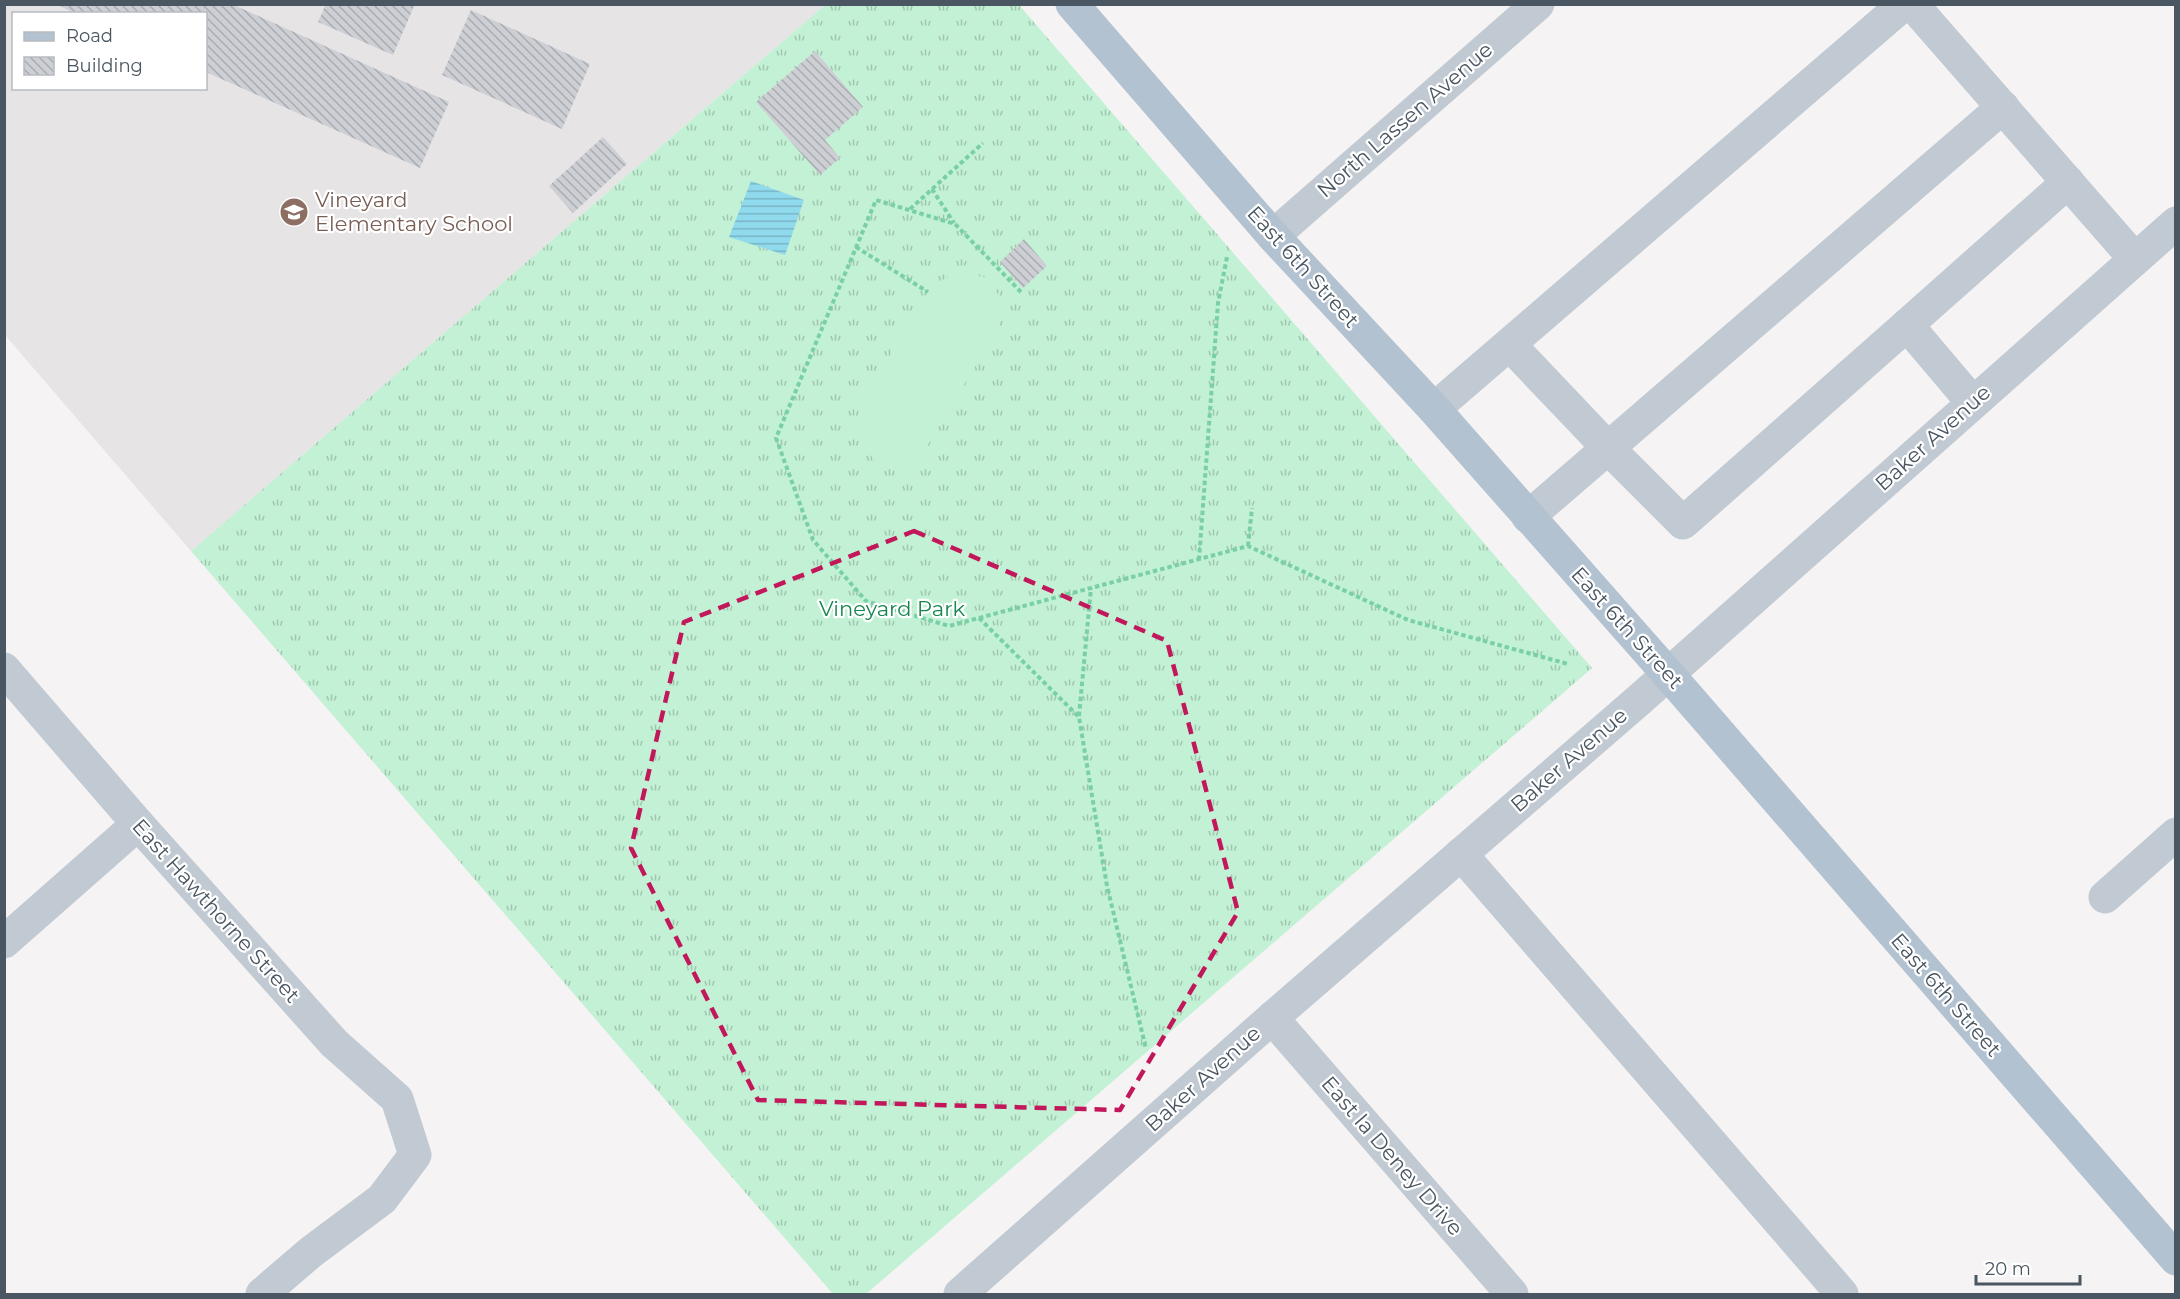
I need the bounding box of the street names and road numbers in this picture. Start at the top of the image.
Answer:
street label: North Lassen Avenue [1312,37,1497,203]
street label: East 6th Street [1242,201,1365,333]
street label: Baker Avenue [1870,379,1995,496]
street label: East 6th Street [1566,562,1689,694]
street label: Baker Avenue [1505,702,1632,817]
street label: East Hawthorne Street [127,814,305,1008]
street label: East 6th Street [1886,928,2007,1061]
street label: Baker Avenue [1140,1020,1265,1137]
street label: East la Deney Drive [1316,1071,1468,1240]

